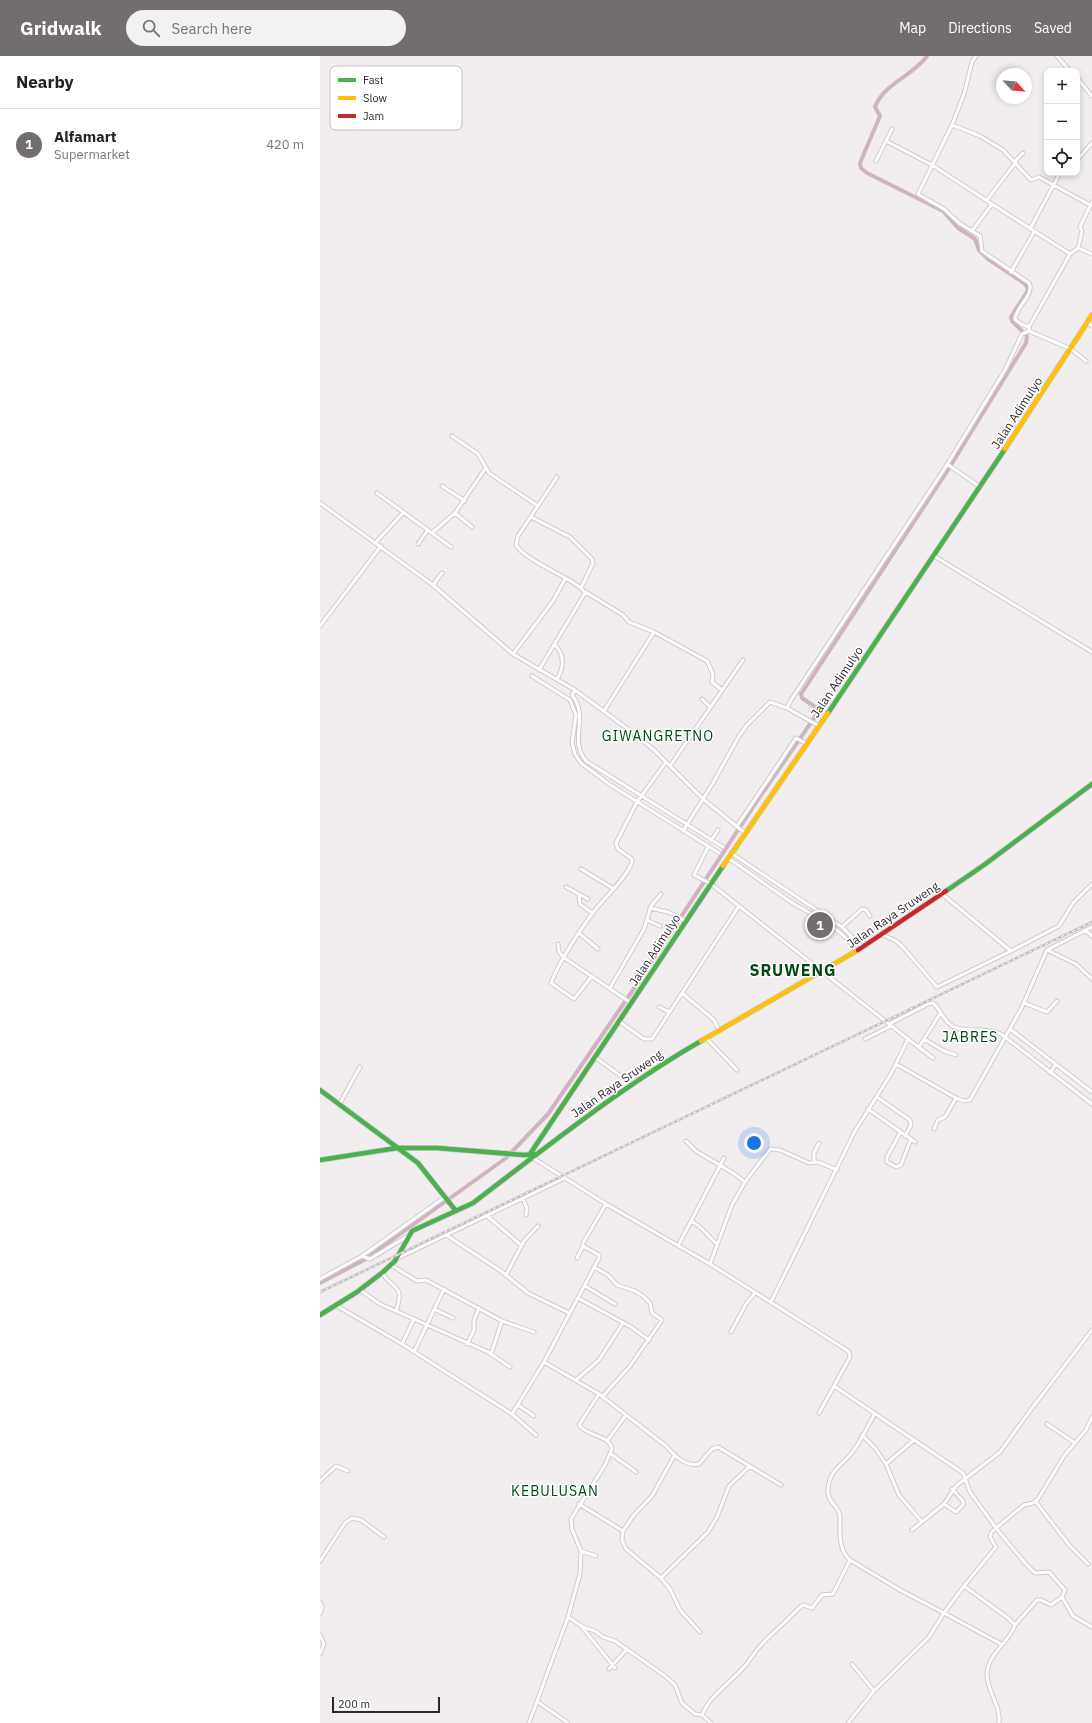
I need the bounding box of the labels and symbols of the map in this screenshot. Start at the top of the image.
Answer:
legend [330,66,462,130]
north arrow [996,68,1032,104]
text: Fast [363,73,384,87]
text: Slow [363,91,387,105]
text: Jam [363,109,384,123]
street label: Jalan Adimulyo [988,374,1046,451]
street label: Jalan Adimulyo [807,643,866,720]
district label: GIWANGRETNO [602,727,714,745]
street label: Jalan Raya Sruweng [844,878,942,951]
pin: 1 [807,910,833,940]
street label: Jalan Adimulyo [626,911,684,988]
district label: SRUWENG [749,960,837,980]
district label: JABRES [942,1028,998,1046]
street label: Jalan Raya Sruweng [568,1046,666,1121]
your location [744,1133,764,1153]
district label: KEBULUSAN [511,1482,599,1500]
scale bar [332,1695,440,1714]

